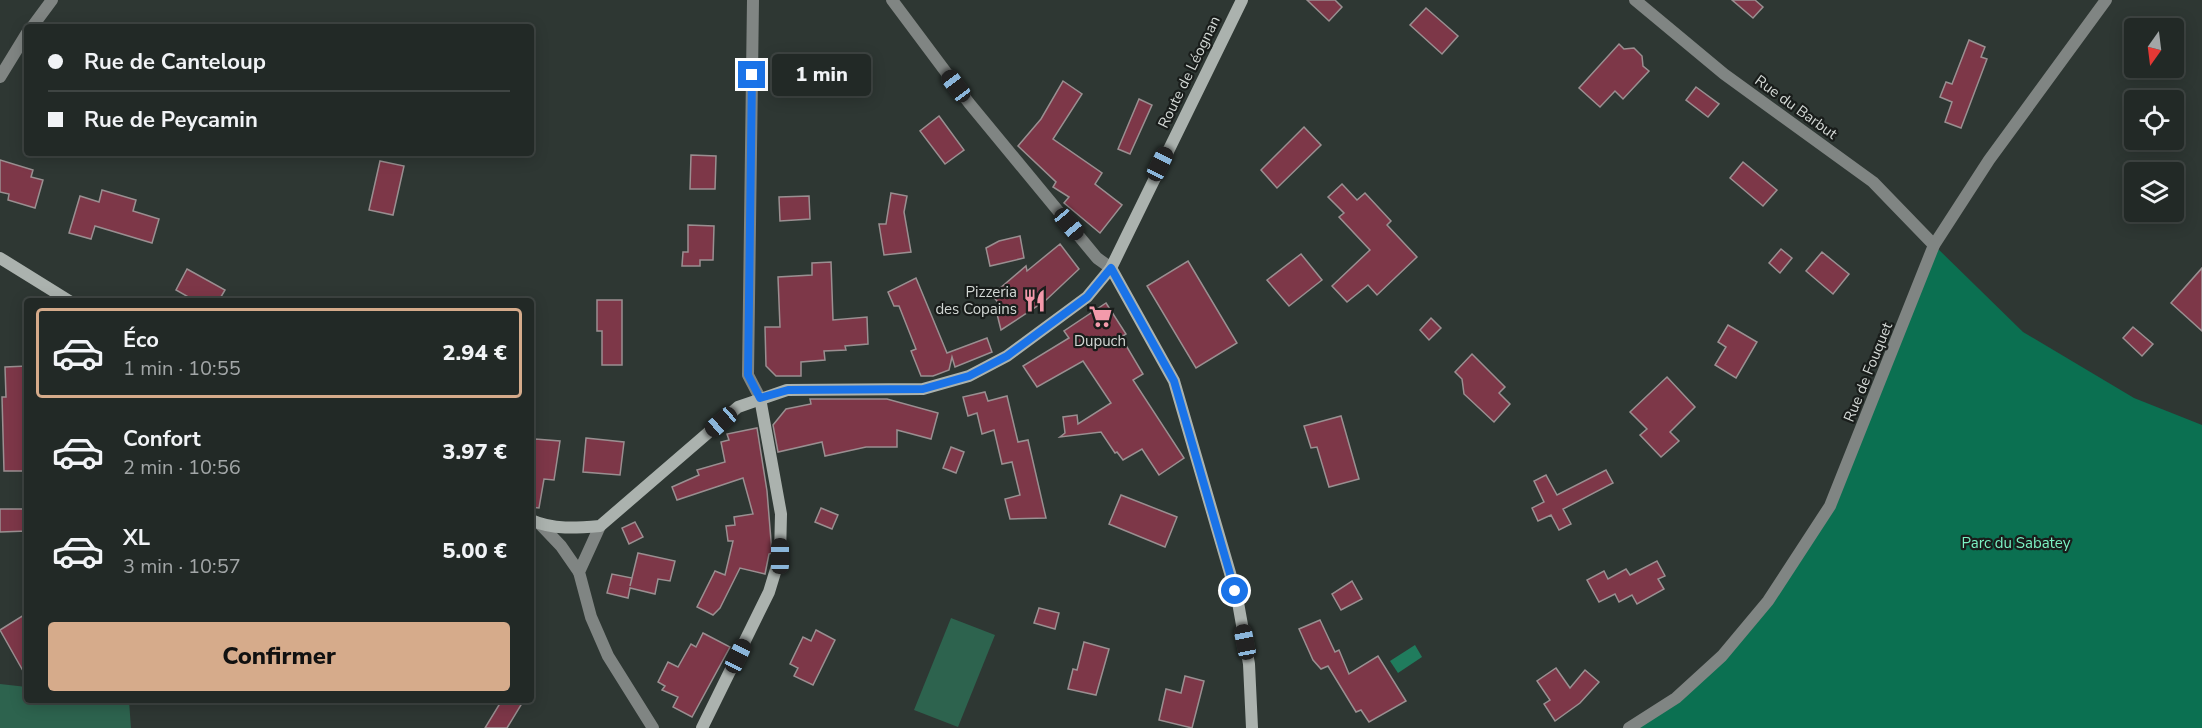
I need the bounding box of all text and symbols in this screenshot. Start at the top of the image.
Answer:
street label: Route de Léognan [1153,13,1225,131]
north arrow [2124,18,2184,78]
map controls [2124,18,2184,222]
text: Rue de Canteloup [84,47,266,77]
callout: 1 min [773,54,872,96]
route end [738,61,765,88]
text: 1 min [795,61,848,88]
car [938,66,974,106]
street label: Rue du Barbut [1751,70,1842,144]
button: locate [2124,90,2184,150]
text: Rue de Peycamin [84,105,258,135]
car [1144,144,1176,184]
button: layers [2124,162,2184,222]
car [1051,204,1087,244]
place label: Pizzeria des Copains [935,282,1017,319]
restaurant icon: Pizzeria des Copains [1022,288,1048,314]
supermarket icon: Dupuch [1087,304,1113,330]
street label: Rue de Fouquet [1839,318,1897,425]
text: Éco [123,325,159,355]
icon: car [51,326,105,380]
place label: Dupuch [1074,331,1126,351]
text: 2.94 € [442,338,507,368]
text: 1 min · 10:55 [123,355,241,382]
car [702,403,740,441]
text: Confort [123,424,201,454]
icon: car [51,425,105,479]
text: 3.97 € [442,437,507,467]
text: 2 min · 10:56 [123,454,241,481]
text: XL [123,523,150,553]
icon: car [51,524,105,578]
park label: Parc du Sabatey [1962,533,2071,553]
text: 5.00 € [442,536,507,566]
car [771,538,789,574]
text: 3 min · 10:57 [123,553,241,580]
route start [1221,577,1248,604]
button: Confirmer [48,622,510,691]
car [1233,623,1257,661]
car [722,636,754,676]

